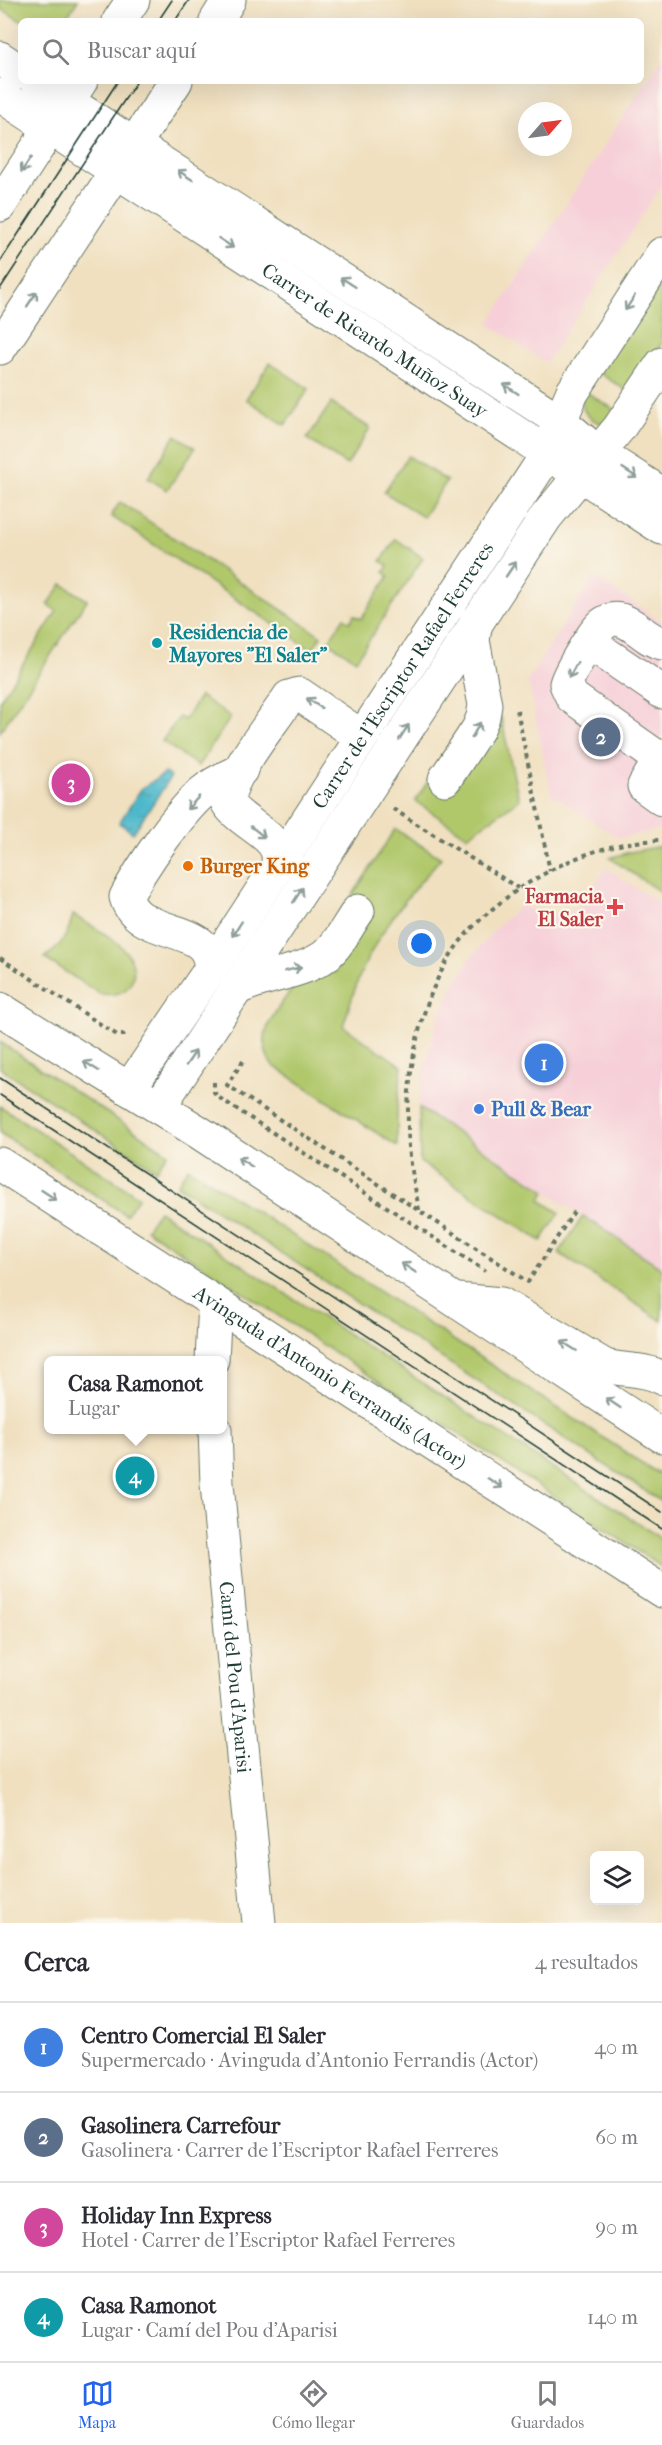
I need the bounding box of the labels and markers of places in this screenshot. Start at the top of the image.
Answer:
place label: Residencia de Mayores "El Saler" [168,621,328,667]
marker: Residencia de Mayores "El Saler" [150,636,164,650]
pin: 2 [582,714,620,760]
pin: 3 [52,760,90,806]
place label: Burger King [200,855,310,878]
marker: Burger King [181,859,195,873]
place label: Farmacia El Saler [524,885,604,931]
marker: Farmacia El Saler [608,900,622,914]
pin: 1 [524,1040,564,1086]
place label: Pull & Bear [491,1098,592,1121]
marker: Pull & Bear [472,1102,486,1116]
pin: 4 [116,1454,154,1498]

